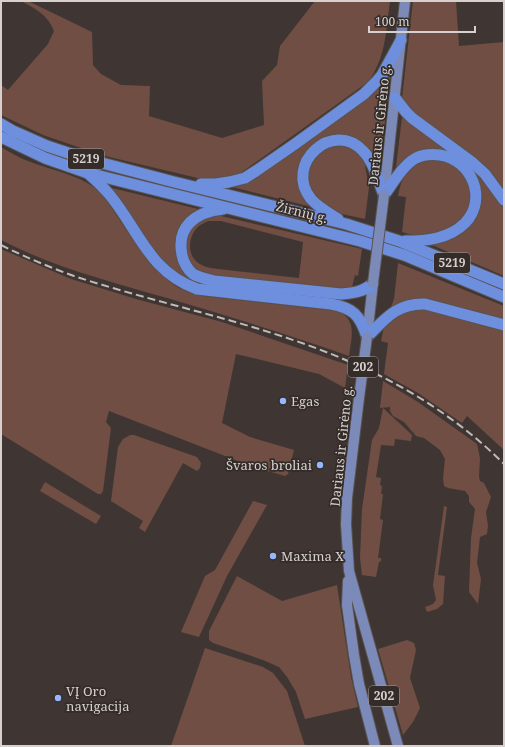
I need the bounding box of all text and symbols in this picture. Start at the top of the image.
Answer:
scale bar [369,8,475,34]
text: 100 m [375,13,410,30]
street label: Dariaus ir Girėno g. [364,64,394,186]
road number: 5219 [68,149,104,169]
street label: Žirnių g. [274,197,330,227]
road number: 5219 [434,253,470,273]
road number: 202 [348,357,378,377]
street label: Dariaus ir Girėno g. [326,385,356,507]
place label: Egas [291,392,319,410]
marker: Egas [278,396,288,406]
place label: Švaros broliai [226,456,312,474]
marker: Švaros broliai [315,460,325,470]
place label: Maxima X [281,547,344,565]
marker: Maxima X [268,551,278,561]
place label: VĮ Oro navigacija [66,682,129,715]
road number: 202 [369,686,399,706]
marker: VĮ Oro navigacija [53,693,63,703]

